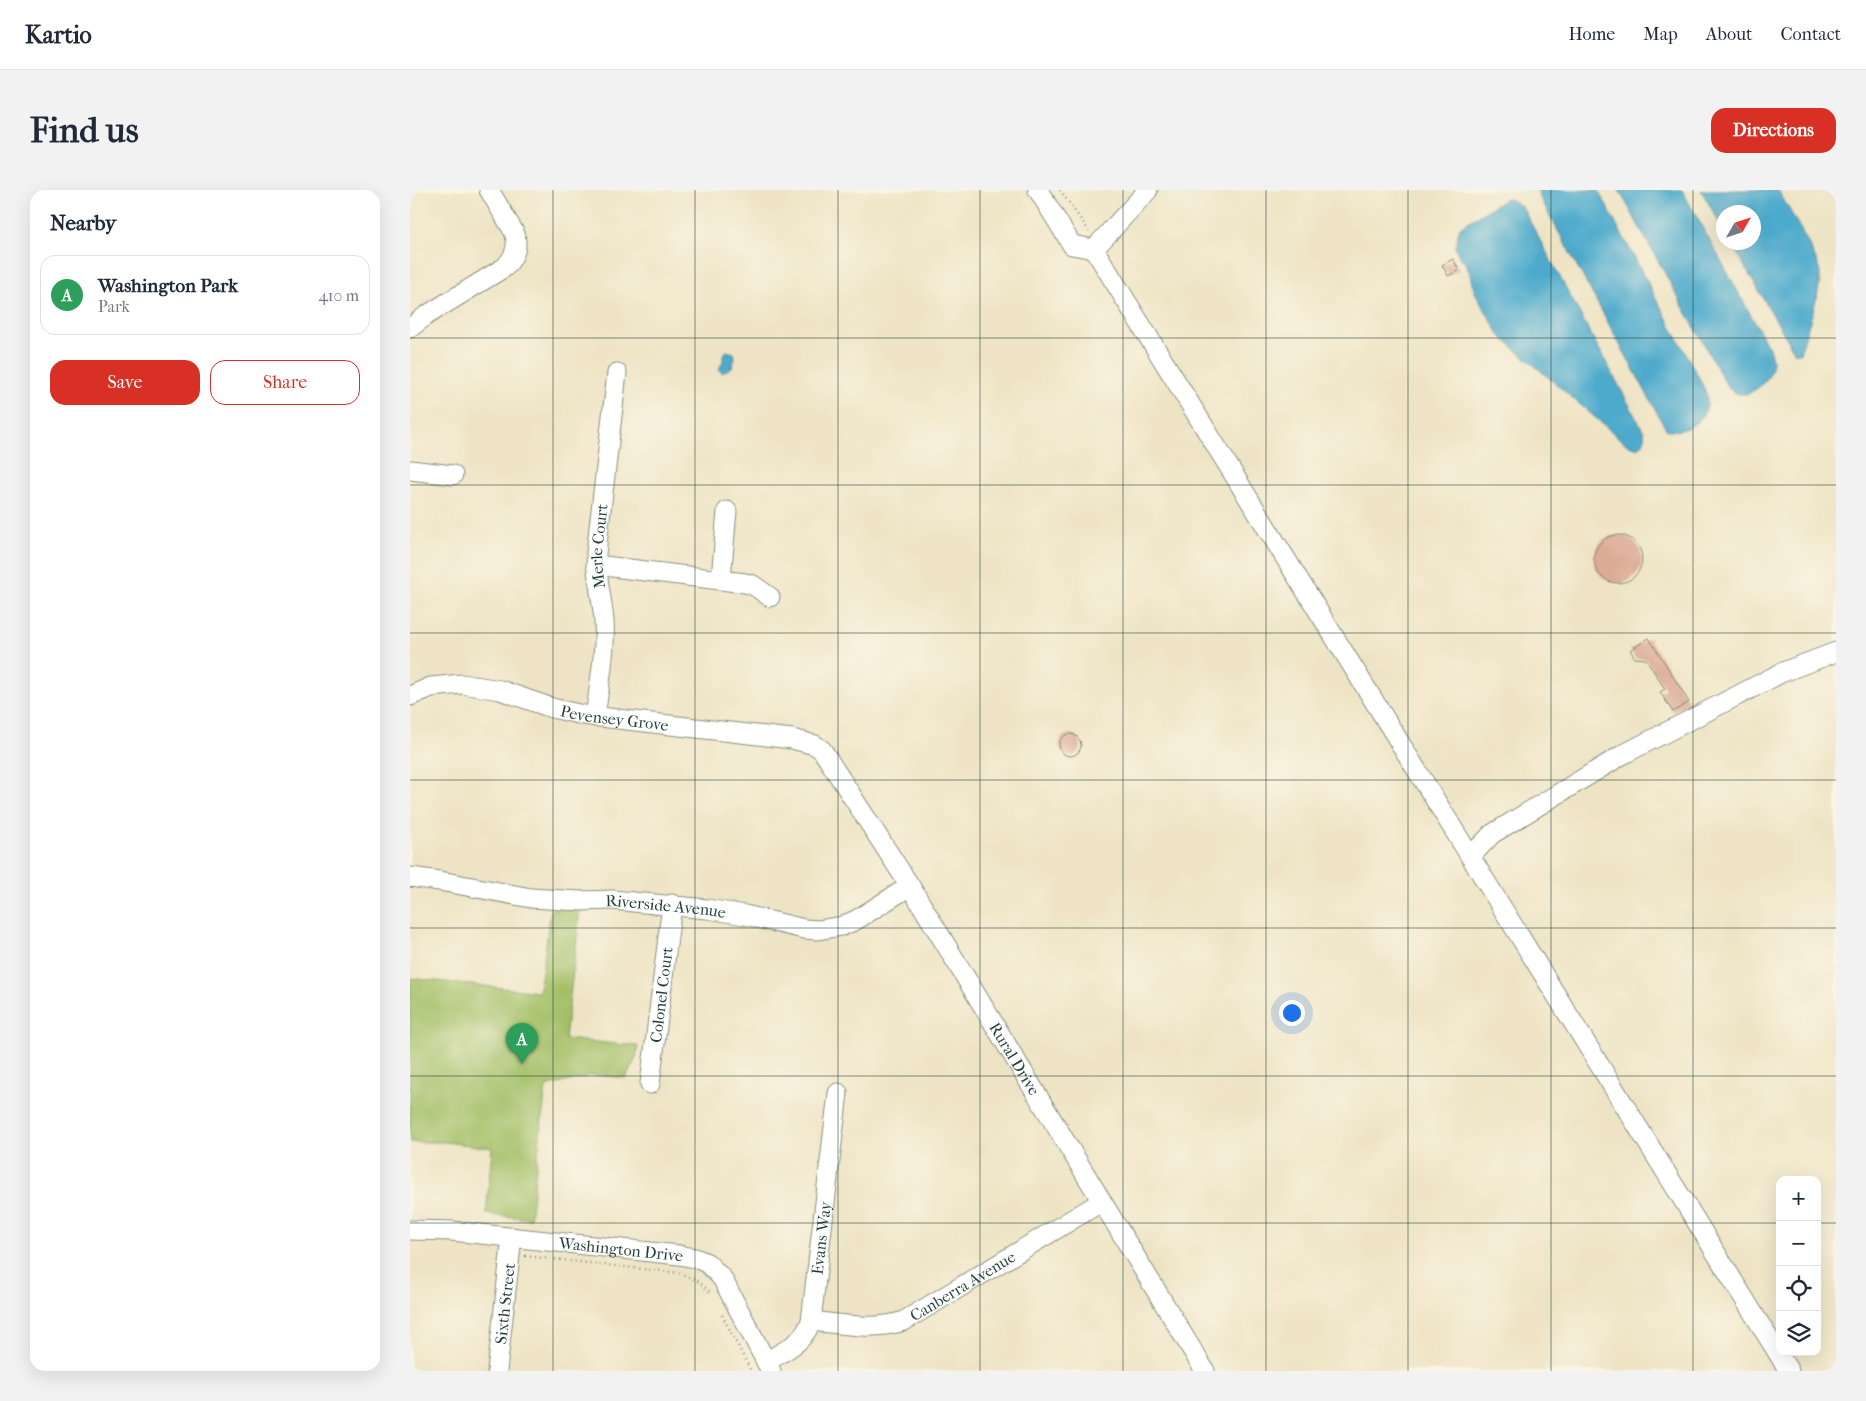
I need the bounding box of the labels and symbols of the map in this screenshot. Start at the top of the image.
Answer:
north arrow [1716,205,1761,250]
street label: Merle Court [586,502,611,590]
street label: Pevensey Grove [559,701,670,734]
street label: Riverside Avenue [605,890,727,921]
street label: Colonel Court [646,945,676,1044]
your location [1279,1000,1305,1026]
street label: Rural Drive [986,1019,1044,1098]
pin: A [506,1023,538,1064]
street label: Evans Way [807,1200,835,1276]
street label: Washington Drive [557,1233,685,1265]
street label: Canberra Avenue [906,1247,1019,1325]
street label: Sixth Street [491,1261,519,1345]

